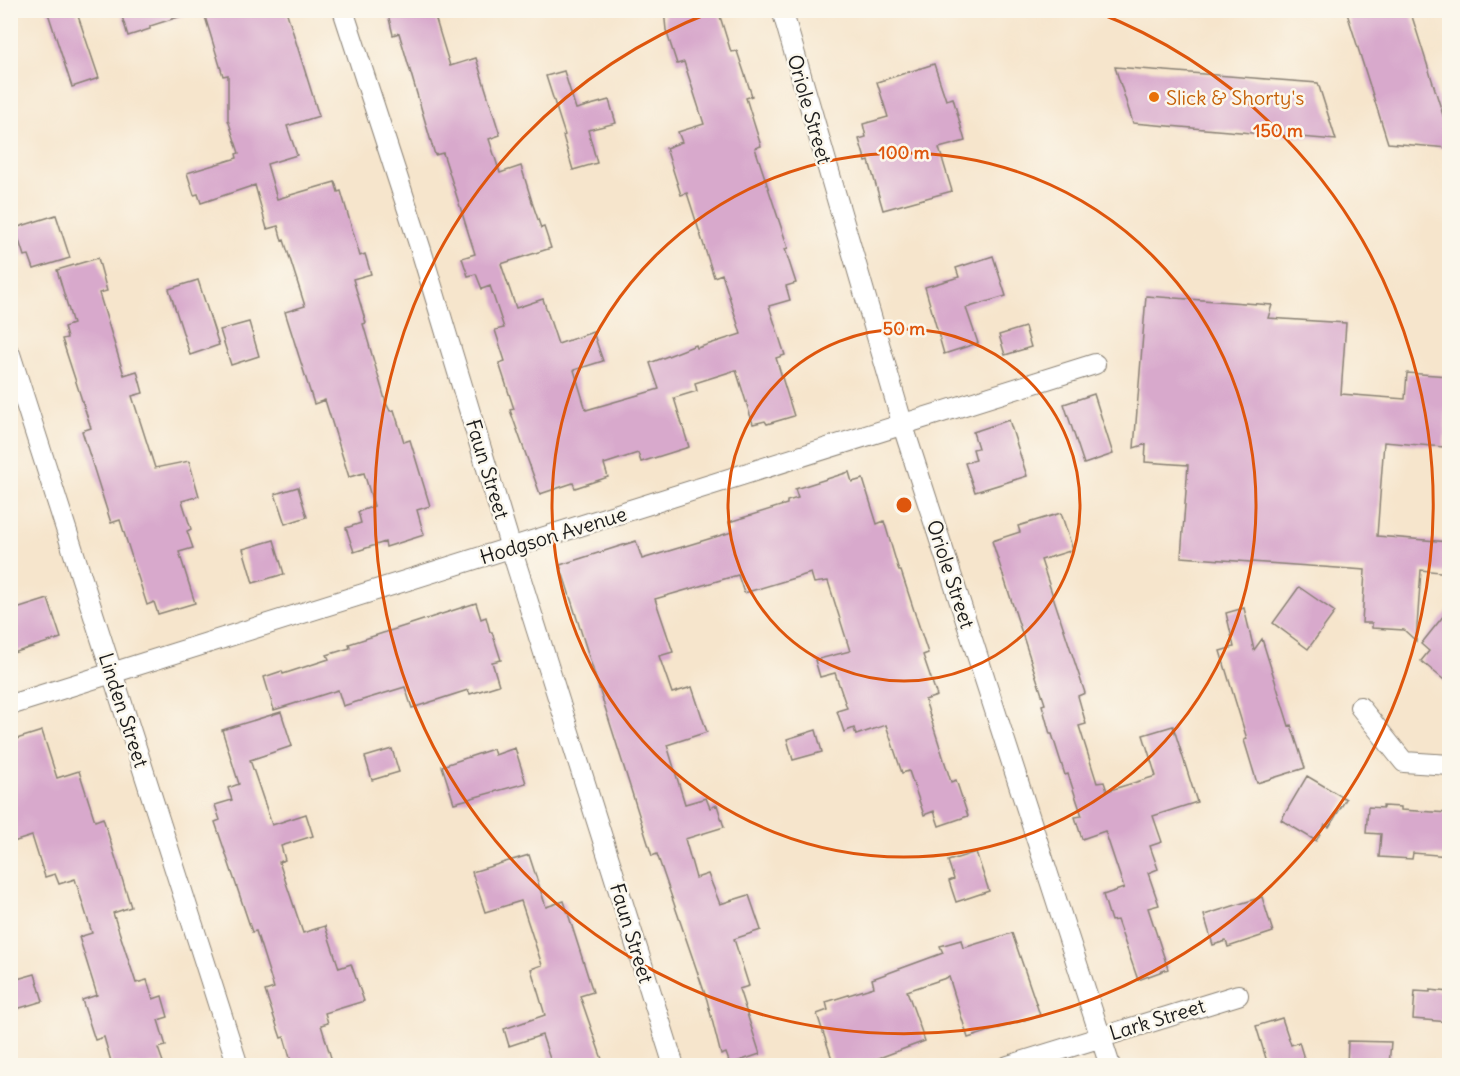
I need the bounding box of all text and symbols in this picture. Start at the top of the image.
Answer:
street label: Oriole Street [782,51,838,167]
place label: Slick & Shorty's [1166,85,1304,110]
marker: Slick & Shorty's [1147,90,1161,104]
text: 150 m [1253,119,1303,142]
text: 100 m [879,141,930,164]
text: 50 m [883,317,925,340]
street label: Faun Street [461,416,515,522]
centre of rings [894,495,914,515]
street label: Hodgson Avenue [477,501,629,569]
street label: Oriole Street [922,517,980,632]
street label: Linden Street [94,649,154,771]
street label: Faun Street [605,880,659,986]
street label: Lark Street [1106,993,1208,1045]

